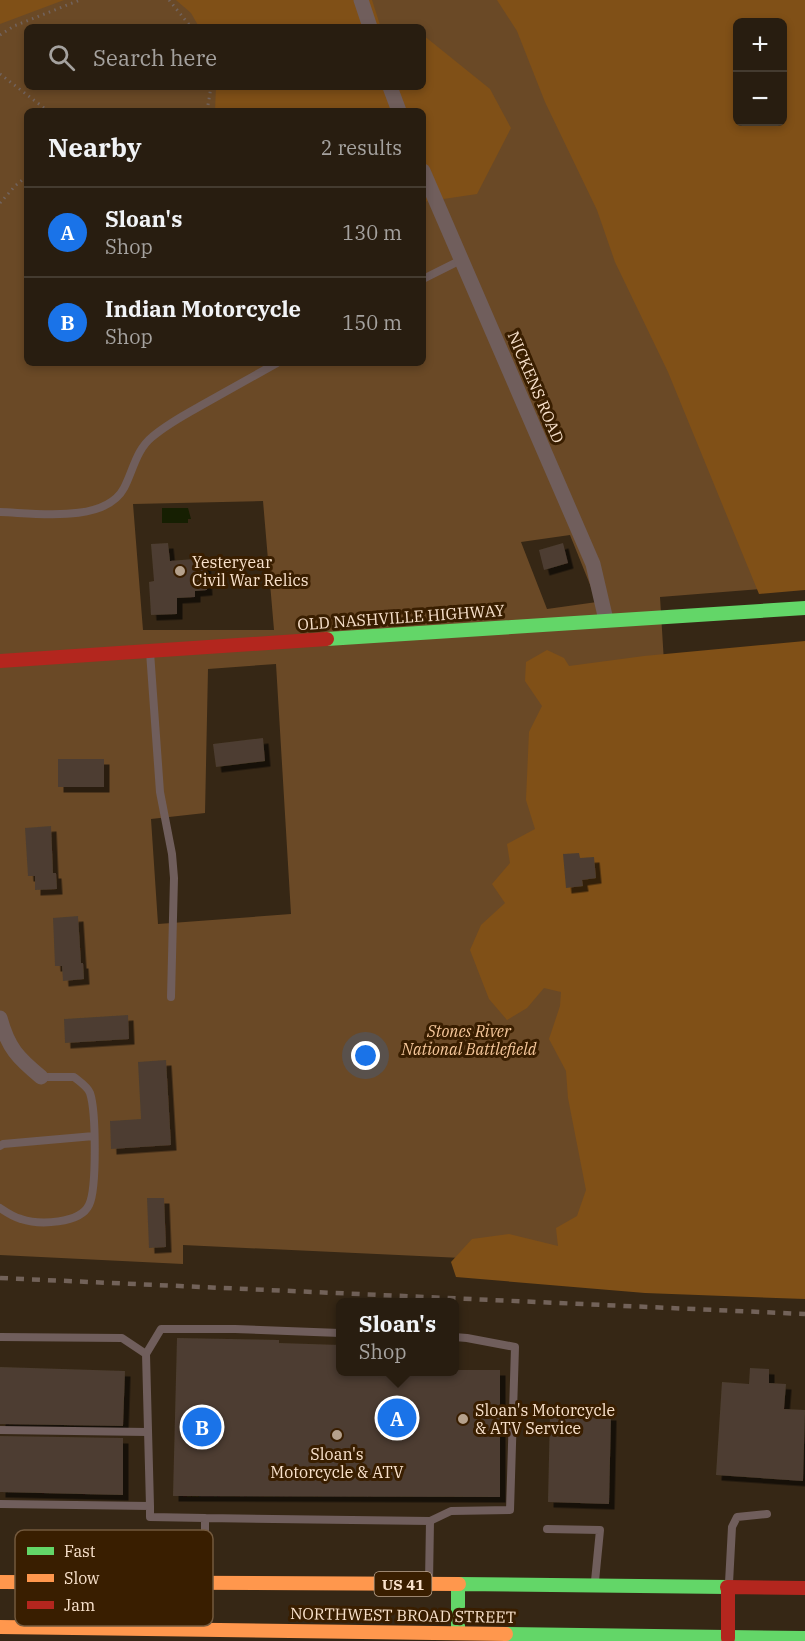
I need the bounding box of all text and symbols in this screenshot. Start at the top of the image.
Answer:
map controls [733,18,787,126]
button: + [733,18,787,72]
search box [24,24,426,90]
icon: search [45,41,78,74]
text: Search here [93,43,217,72]
button: − [733,72,787,126]
text: Nearby [48,130,142,164]
text: 2 results [321,134,402,161]
text: Sloan's [105,204,182,233]
text: A [61,219,74,246]
text: 130 m [342,219,402,246]
text: Shop [105,233,153,260]
text: Indian Motorcycle [105,294,301,323]
text: B [60,309,75,336]
text: 150 m [342,309,402,336]
text: Shop [105,323,153,350]
street label: NICKENS ROAD [503,328,569,446]
place label: Yesteryear Civil War Relics [192,552,309,590]
marker: Yesteryear Civil War Relics [173,564,187,578]
street label: OLD NASHVILLE HIGHWAY [297,600,505,634]
park label: Stones River National Battlefield [401,1021,537,1059]
your location [351,1041,380,1070]
popup [336,1298,459,1376]
text: Sloan's [359,1309,436,1338]
text: Shop [359,1338,407,1365]
pin: A [378,1396,416,1440]
place label: Sloan's Motorcycle & ATV Service [475,1400,615,1438]
pin: B [182,1404,222,1450]
marker: Sloan's Motorcycle & ATV Service [456,1412,470,1426]
marker: Sloan's Motorcycle & ATV [330,1428,344,1442]
place label: Sloan's Motorcycle & ATV [270,1444,404,1482]
legend [15,1530,213,1626]
text: Fast [64,1541,96,1561]
text: Slow [64,1568,100,1588]
road number: US 41 [374,1572,432,1596]
text: Jam [64,1595,95,1615]
street label: NORTHWEST BROAD STREET [290,1603,516,1627]

